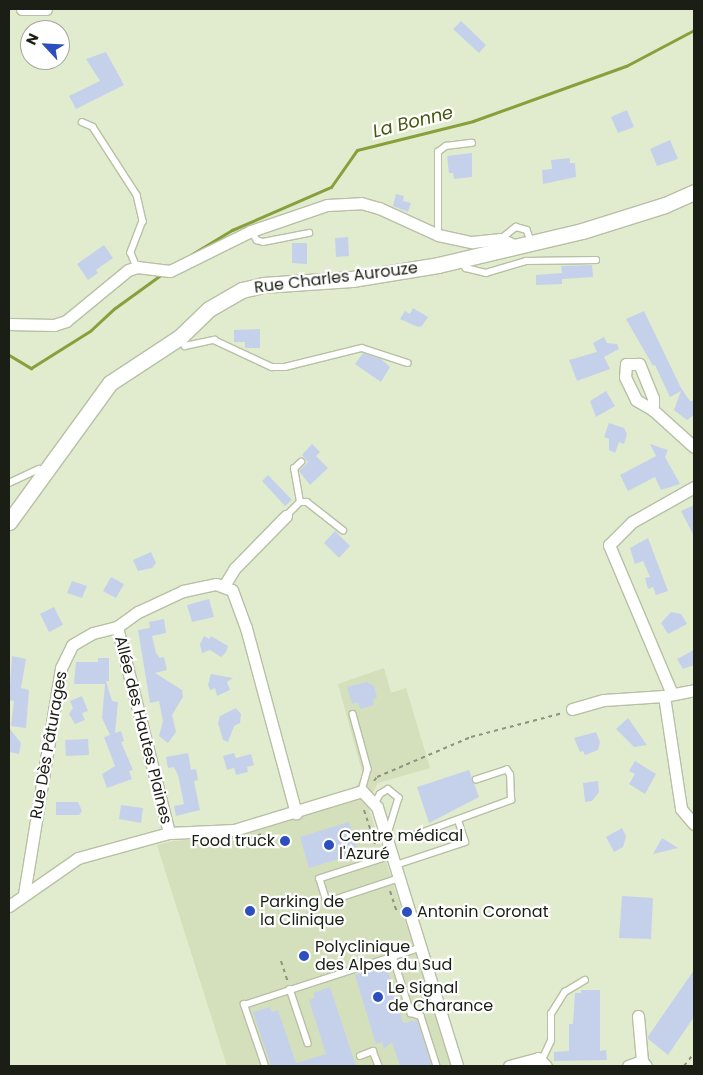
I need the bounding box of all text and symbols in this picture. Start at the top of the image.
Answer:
north arrow [20,20,70,70]
text: N [21,30,44,48]
water label: La Bonne [371,102,455,142]
street label: Rue Charles Aurouze [253,258,419,298]
street label: Allée des Hautes Plaines [110,634,176,826]
street label: Rue Dès Pâturages [27,669,71,821]
place label: Centre médical l'Azuré [339,826,463,864]
place label: Food truck [191,831,275,851]
marker: Food truck [279,835,291,847]
marker: Centre médical l'Azuré [323,839,335,851]
place label: Parking de la Clinique [260,892,344,930]
place label: Antonin Coronat [417,902,548,922]
marker: Parking de la Clinique [244,905,256,917]
marker: Antonin Coronat [401,906,413,918]
place label: Polyclinique des Alpes du Sud [315,937,452,975]
marker: Polyclinique des Alpes du Sud [297,949,311,963]
place label: Le Signal de Charance [388,978,493,1016]
marker: Le Signal de Charance [372,991,384,1003]

